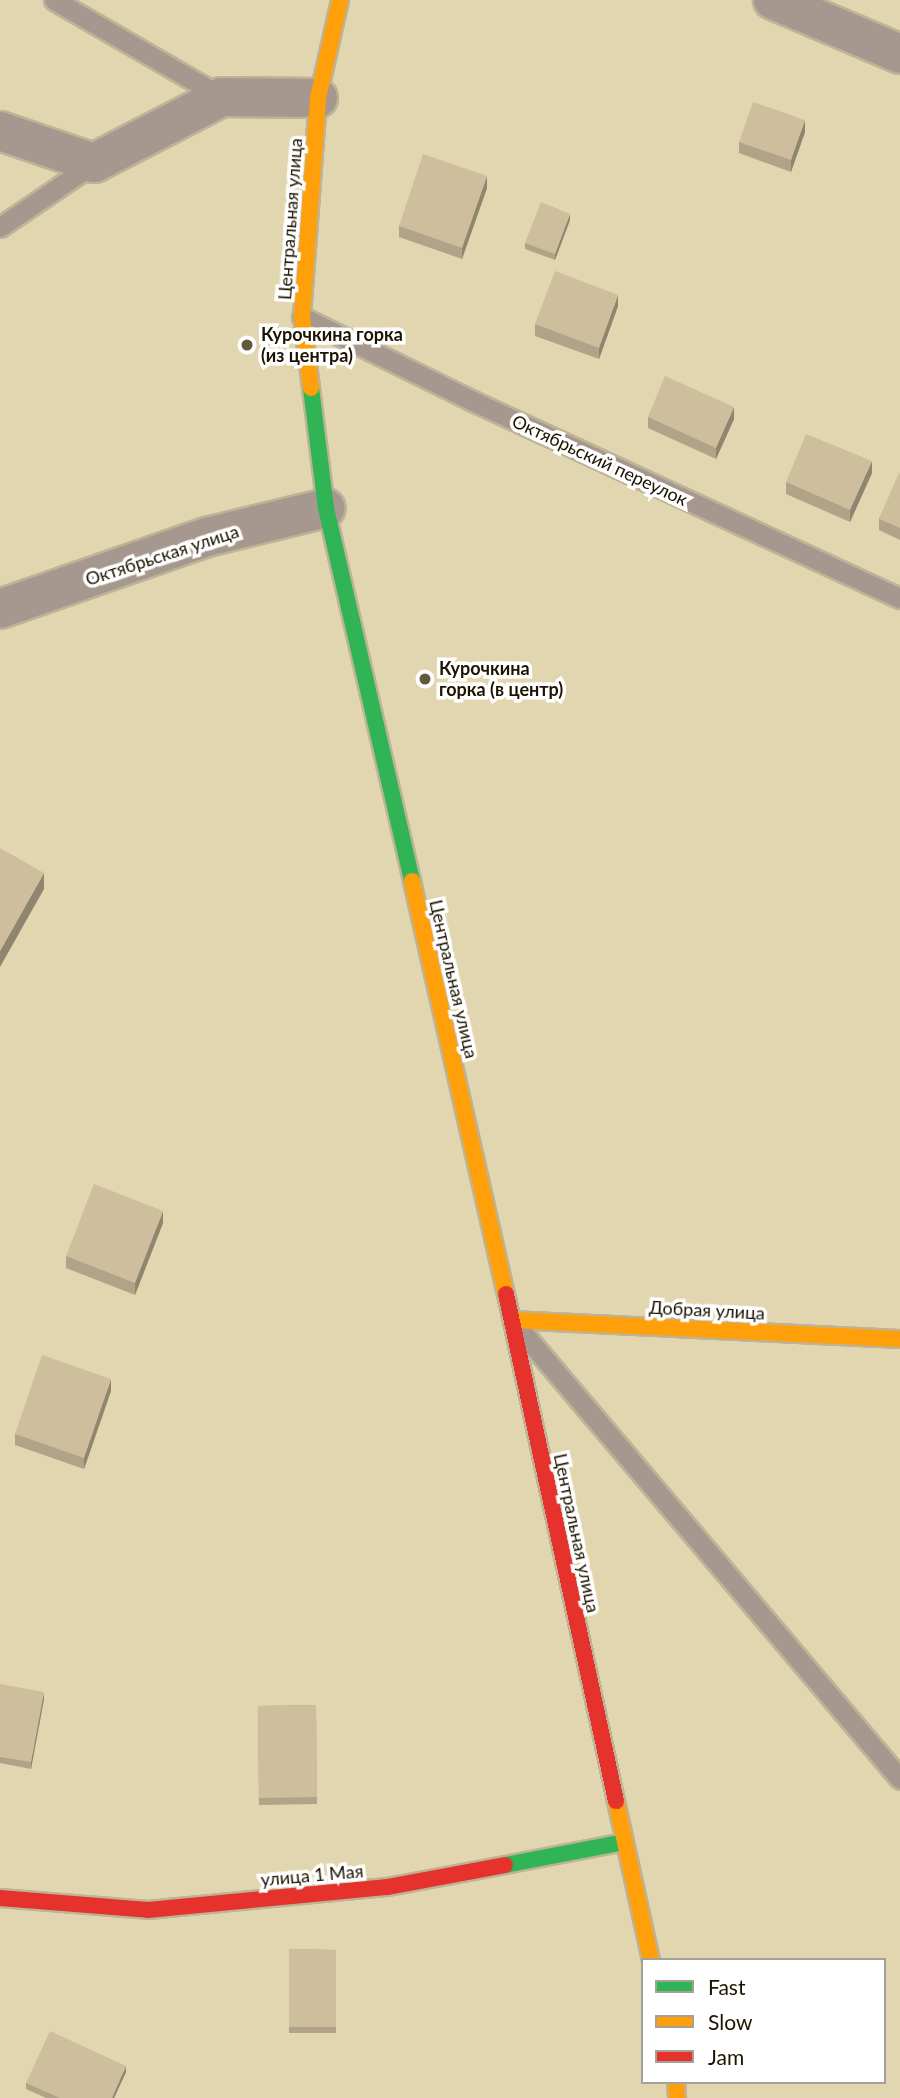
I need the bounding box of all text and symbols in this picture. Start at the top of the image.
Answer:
street label: Центральная улица [274,137,306,301]
place label: Курочкина горка (из центра) [261,324,403,366]
marker: Курочкина горка (из центра) [239,337,255,353]
street label: Октябрьский переулок [509,410,691,510]
street label: Октябрьская улица [83,520,241,590]
place label: Курочкина горка (в центр) [439,658,563,700]
marker: Курочкина горка (в центр) [417,671,433,687]
street label: Центральная улица [425,898,483,1060]
street label: Добрая улица [649,1296,765,1324]
street label: Центральная улица [550,1451,604,1615]
street label: улица 1 Мая [260,1860,364,1890]
legend [641,1958,886,2084]
text: Fast [708,1974,745,1999]
text: Slow [708,2009,752,2034]
text: Jam [708,2044,744,2069]

